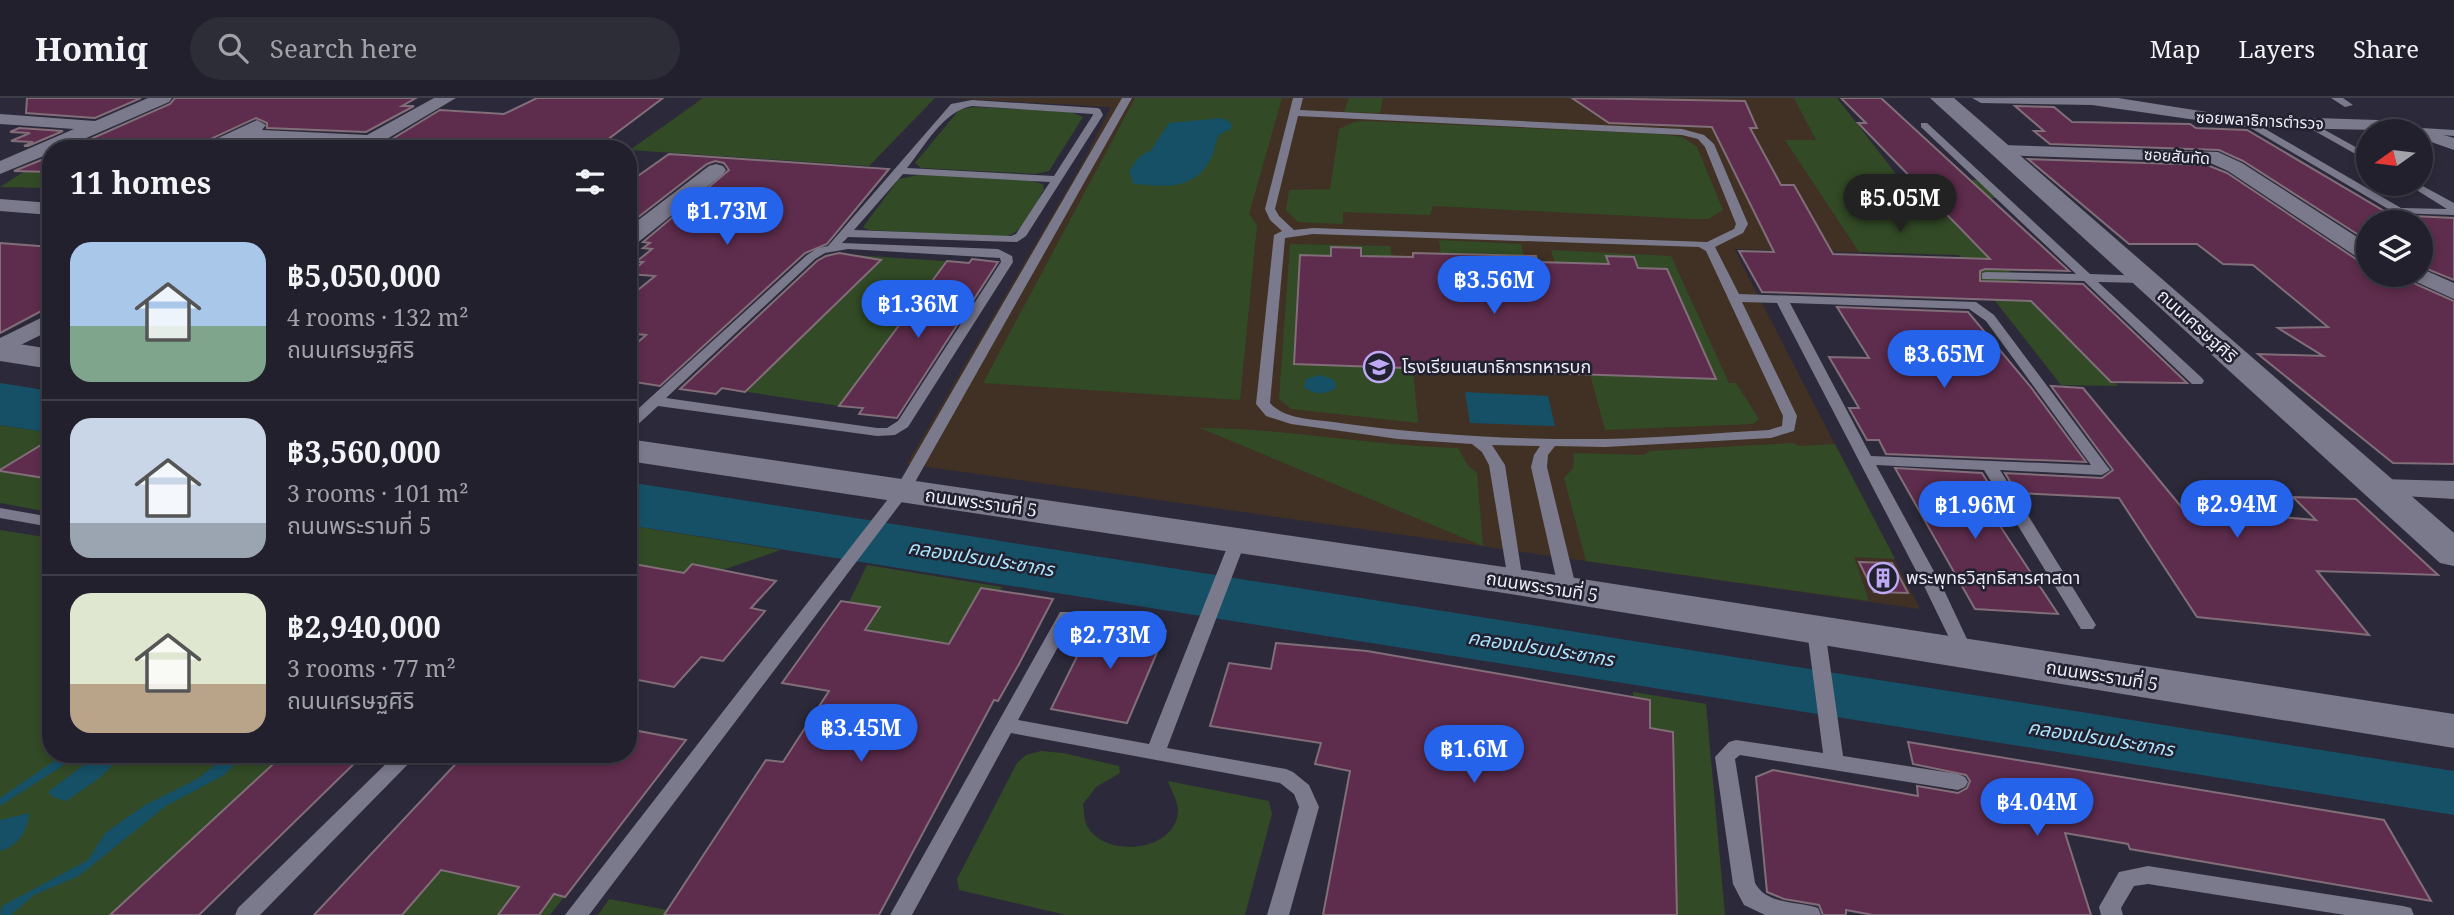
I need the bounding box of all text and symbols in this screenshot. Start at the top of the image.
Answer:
search box [190,17,680,80]
text: Homiq [35,26,148,71]
icon: search [214,29,252,67]
text: Search here [270,30,417,66]
text: Map [2150,32,2201,65]
text: Layers [2239,32,2315,65]
text: Share [2353,32,2419,65]
street label: ซอยพลาธิการตำรวจ [2196,106,2324,134]
north arrow [2356,119,2432,196]
map controls [2356,119,2433,287]
street label: ซอยสันทัด [2143,143,2211,169]
text: 11 homes [70,162,211,203]
icon: filters [571,163,609,201]
pin: ฿5.05M [1843,174,1957,234]
text: ฿5.05M [1859,181,1941,213]
pin: ฿1.73M [670,188,784,247]
text: ฿1.73M [686,194,768,226]
button: layers [2356,210,2433,287]
text: ฿5,050,000 [287,255,441,296]
pin: ฿3.56M [1437,256,1551,316]
text: ฿3.56M [1453,263,1535,295]
icon: home [126,270,210,354]
pin: ฿1.36M [861,280,975,340]
street label: ถนนเศรษฐศิริ [2153,283,2243,368]
text: ฿1.36M [877,287,959,319]
text: 4 rooms · 132 m² [287,301,469,333]
pin: ฿3.65M [1887,330,2001,390]
text: ถนนเศรษฐศิริ [287,333,414,365]
text: ฿3.65M [1903,337,1985,369]
school or university icon: โรงเรียนเสนาธิการทหารบก [1362,350,1396,384]
place label: โรงเรียนเสนาธิการทหารบก [1402,354,1591,378]
text: ฿3,560,000 [287,431,441,472]
icon: home [126,446,210,530]
text: 3 rooms · 101 m² [287,477,469,509]
pin: ฿2.94M [2180,480,2294,540]
street label: ถนนพระรามที่ 5 [923,482,1039,522]
pin: ฿1.96M [1918,482,2032,541]
text: ฿2.94M [2196,487,2278,519]
text: ฿1.96M [1934,488,2016,520]
text: ถนนพระรามที่ 5 [287,509,432,541]
water label: คลองเปรมประชากร [906,534,1058,583]
building icon: พระพุทธวิสุทธิสารศาสดา [1866,561,1900,595]
street label: ถนนพระรามที่ 5 [1484,565,1600,607]
place label: พระพุทธวิสุทธิสารศาสดา [1906,565,2080,589]
text: ฿2,940,000 [287,606,441,647]
pin: ฿2.73M [1053,612,1167,671]
text: ฿2.73M [1069,618,1151,650]
icon: home [126,621,210,705]
water label: คลองเปรมประชากร [1466,624,1618,673]
text: 3 rooms · 77 m² [287,652,456,684]
street label: ถนนพระรามที่ 5 [2044,654,2160,696]
text: ถนนเศรษฐศิริ [287,684,414,716]
pin: ฿3.45M [804,704,918,764]
text: ฿3.45M [820,711,902,743]
water label: คลองเปรมประชากร [2026,714,2178,763]
pin: ฿1.6M [1425,726,1523,785]
text: ฿1.6M [1440,732,1508,764]
pin: ฿4.04M [1980,778,2094,838]
text: ฿4.04M [1996,785,2078,817]

